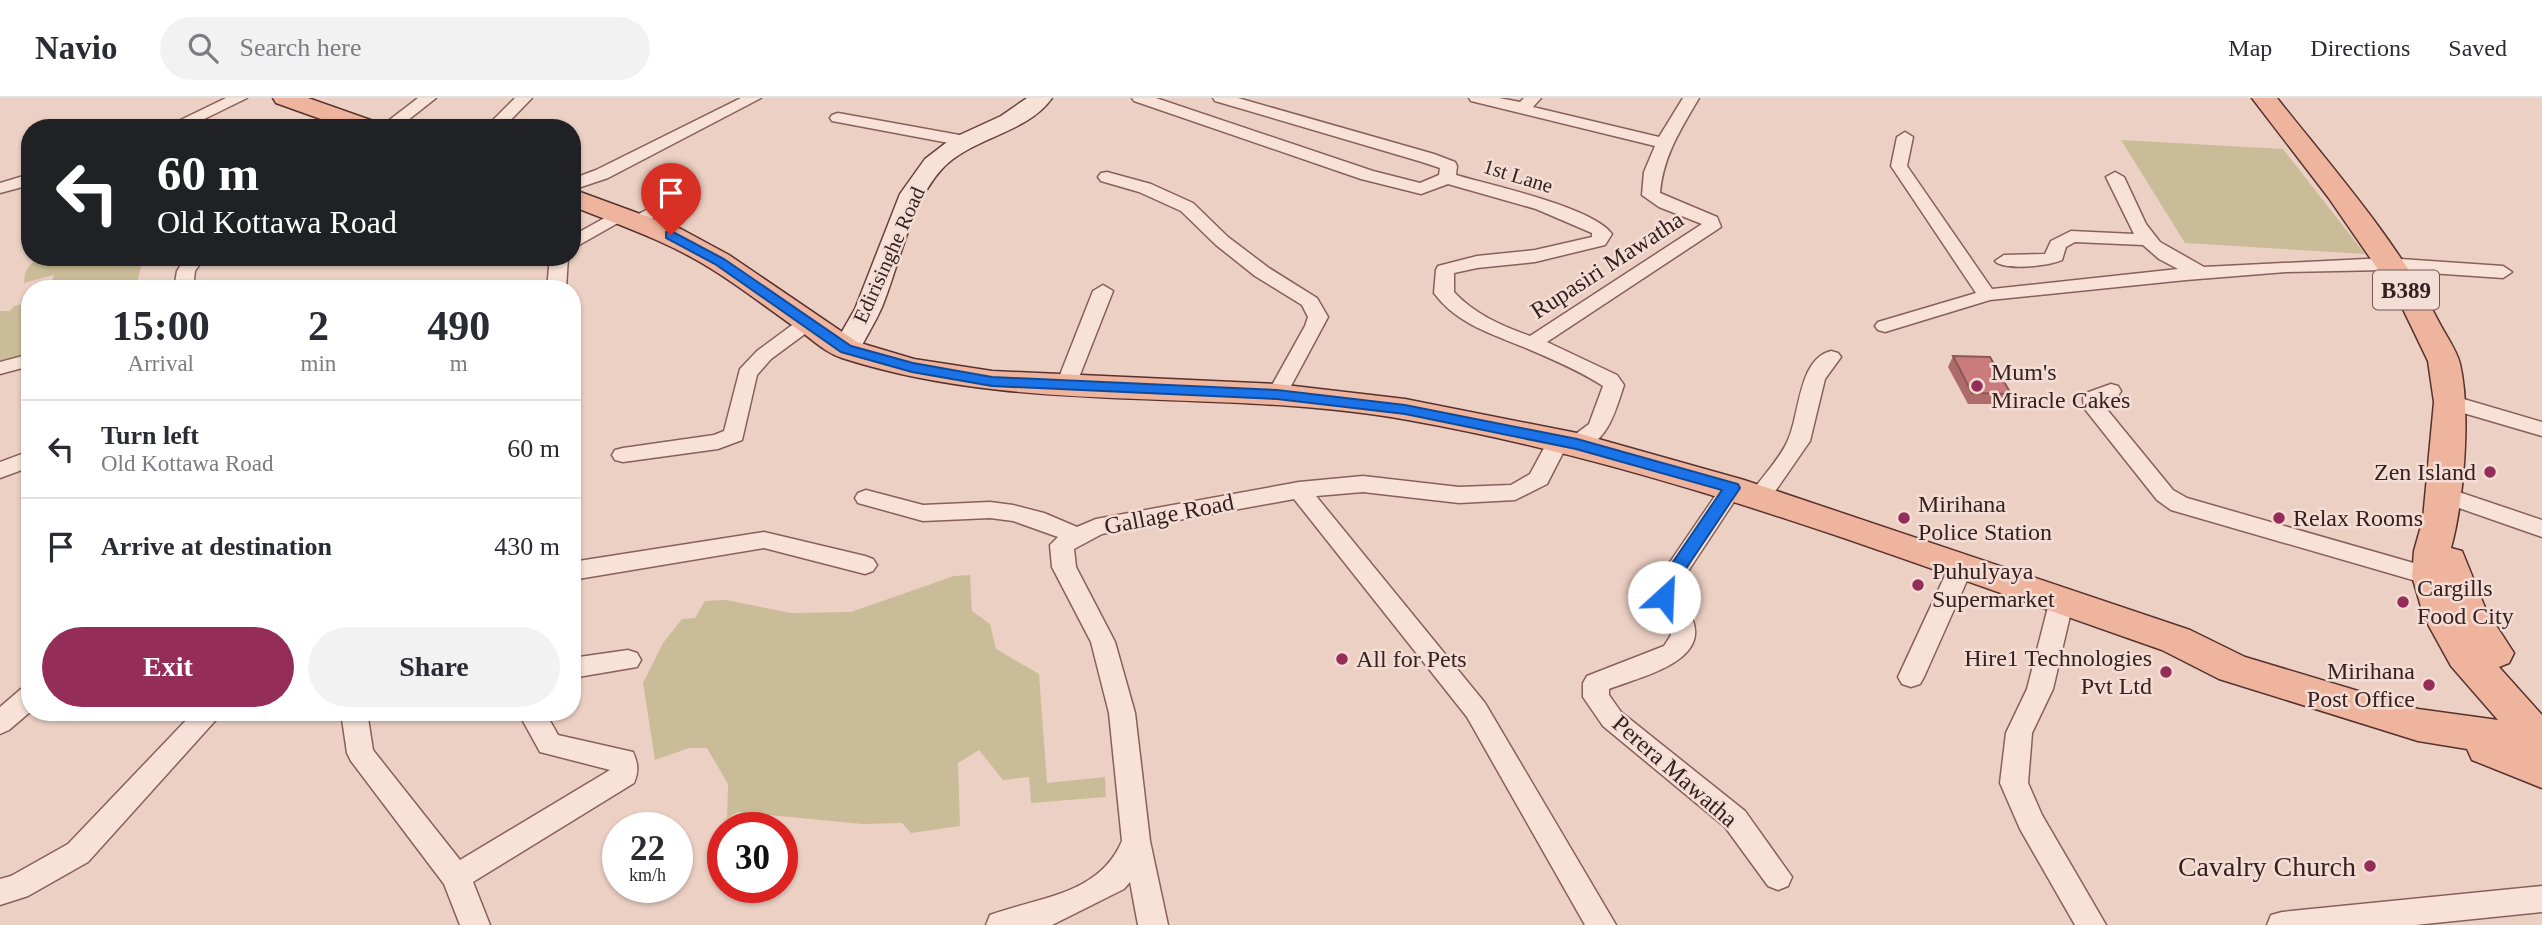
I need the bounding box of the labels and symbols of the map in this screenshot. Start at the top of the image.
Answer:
street label: 1st Lane [1480,154,1556,198]
pin [641,163,701,235]
street label: Edirisinghe Road [848,183,930,327]
street label: Rupasiri Mawatha [1526,206,1688,324]
road number: B389 [2373,270,2439,309]
place label: Mum's Miracle Cakes [1991,359,2130,413]
marker: Mum's Miracle Cakes [1969,378,1985,394]
place label: Zen Island [2374,459,2476,485]
marker: Zen Island [2482,464,2498,480]
street label: Gallage Road [1102,489,1236,539]
place label: Mirihana Police Station [1918,491,2052,545]
place label: Relax Rooms [2293,505,2423,531]
marker: Mirihana Police Station [1896,510,1912,526]
marker: Relax Rooms [2271,510,2287,526]
place label: Puhulyaya Supermarket [1932,558,2055,612]
position arrow [1627,560,1701,634]
place label: Cargills Food City [2417,575,2514,629]
marker: Puhulyaya Supermarket [1910,577,1926,593]
marker: Cargills Food City [2395,594,2411,610]
place label: Hire1 Technologies Pvt Ltd [1964,645,2152,699]
place label: All for Pets [1356,646,1467,672]
marker: All for Pets [1334,651,1350,667]
place label: Mirihana Post Office [2307,658,2415,712]
marker: Hire1 Technologies Pvt Ltd [2158,664,2174,680]
marker: Mirihana Post Office [2421,677,2437,693]
street label: Perera Mawatha [1607,710,1743,832]
speed limit sign: 30 [707,812,798,903]
place label: Cavalry Church [2178,851,2356,882]
marker: Cavalry Church [2362,858,2378,874]

